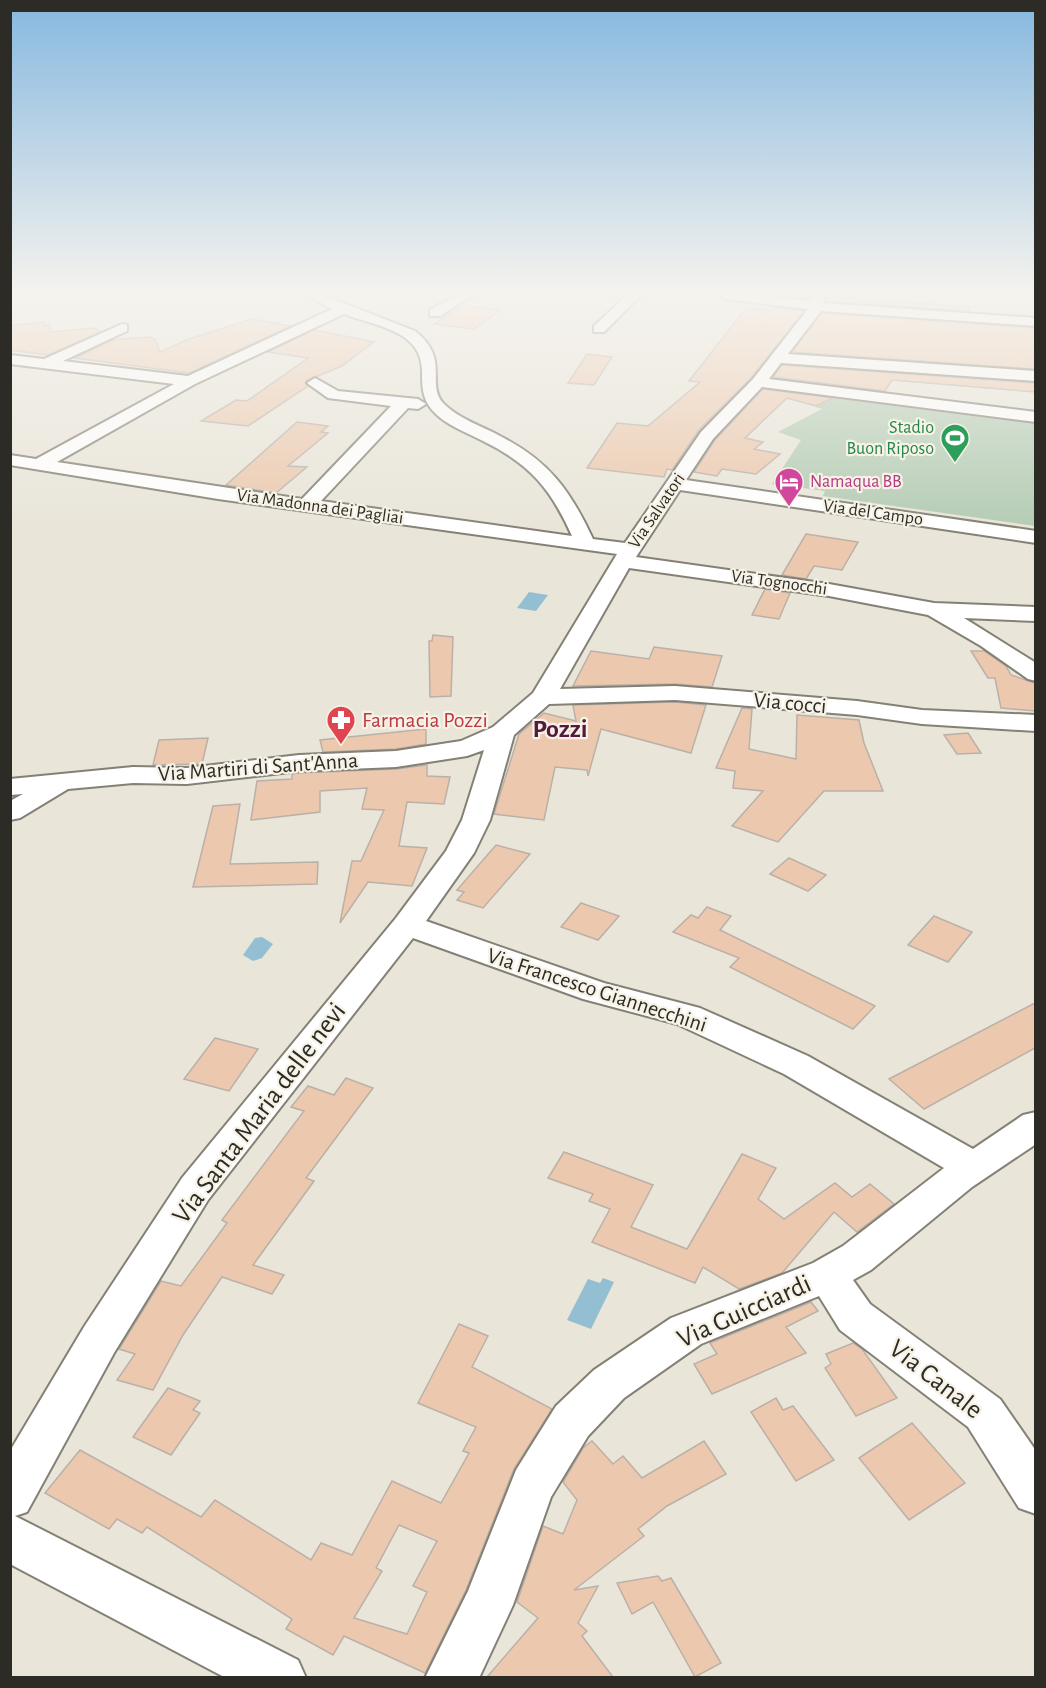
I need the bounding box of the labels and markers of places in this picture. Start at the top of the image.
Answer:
place label: Stadio Buon Riposo [846,419,934,458]
sports icon: Stadio Buon Riposo [939,422,971,464]
hotel icon: Namaqua BB [773,466,805,508]
place label: Namaqua BB [810,473,902,491]
pharmacy icon: Farmacia Pozzi [325,704,357,746]
place label: Farmacia Pozzi [362,709,488,731]

